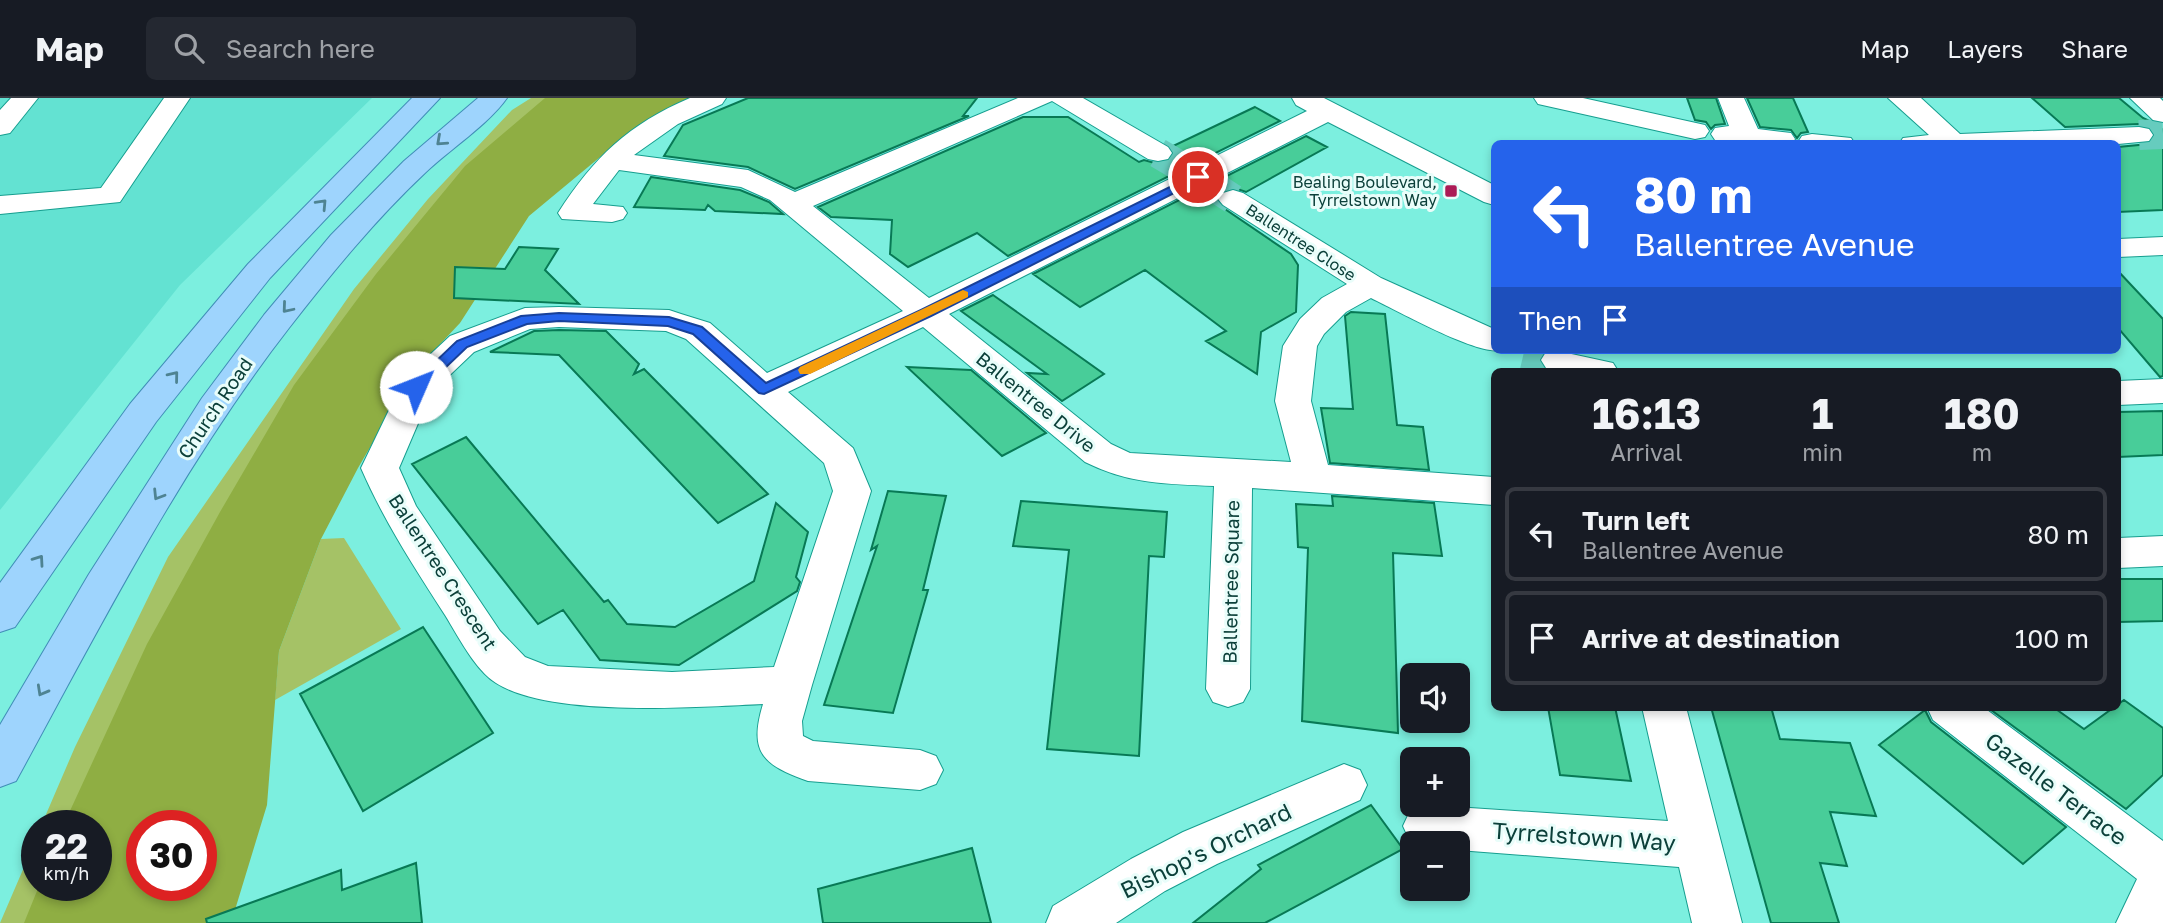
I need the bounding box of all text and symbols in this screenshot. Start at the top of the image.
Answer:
search box [146,17,636,80]
text: Map [35,29,104,68]
icon: search [170,29,208,67]
text: Search here [226,33,375,64]
text: Map [1860,34,1909,63]
text: Layers [1947,34,2023,63]
text: Share [2061,34,2128,63]
one-way arrow [436,133,449,145]
pin [1168,147,1228,207]
icon: arrive [1179,158,1217,196]
text: 80 m [1634,165,1752,224]
icon: left [1519,168,1610,259]
place label: Bealing Boulevard, Tyrrelstown Way [1293,172,1437,210]
marker: Bealing Boulevard, Tyrrelstown Way [1443,183,1459,199]
one-way arrow [314,199,327,212]
street label: Ballentree Close [1242,199,1360,285]
text: Ballentree Avenue [1634,225,1915,263]
one-way arrow [283,300,295,313]
icon: arrive [1596,301,1634,339]
text: Then [1519,305,1582,336]
street label: Ballentree Drive [972,347,1101,457]
position arrow [379,350,453,424]
street label: Church Road [172,353,257,463]
one-way arrow [165,371,178,383]
text: 16:13 [1592,388,1701,438]
text: 1 [1812,388,1833,438]
text: 180 [1944,388,2020,438]
text: Arrival [1611,438,1683,466]
text: min [1802,438,1843,466]
text: m [1972,438,1992,466]
one-way arrow [153,488,166,501]
street label: Ballentree Crescent [384,489,502,654]
street label: Ballentree Square [1218,500,1243,664]
text: Turn left [1582,505,1690,536]
icon: left [1523,515,1561,553]
text: 80 m [2028,519,2089,550]
text: Ballentree Avenue [1582,536,1784,564]
one-way arrow [31,555,44,568]
icon: arrive [1523,619,1561,657]
text: Arrive at destination [1582,623,1840,654]
text: 100 m [2015,623,2089,654]
map controls [1400,663,1470,901]
button: sound [1400,663,1470,733]
one-way arrow [37,684,50,697]
street label: Gazelle Terrace [1980,726,2133,851]
button: + [1400,747,1470,817]
street label: Bishop's Orchard [1115,797,1296,904]
speed limit sign: 30 [126,810,217,901]
street label: Tyrrelstown Way [1491,816,1677,856]
text: 22 [45,825,88,867]
button: − [1400,831,1470,901]
text: km/h [44,862,89,884]

